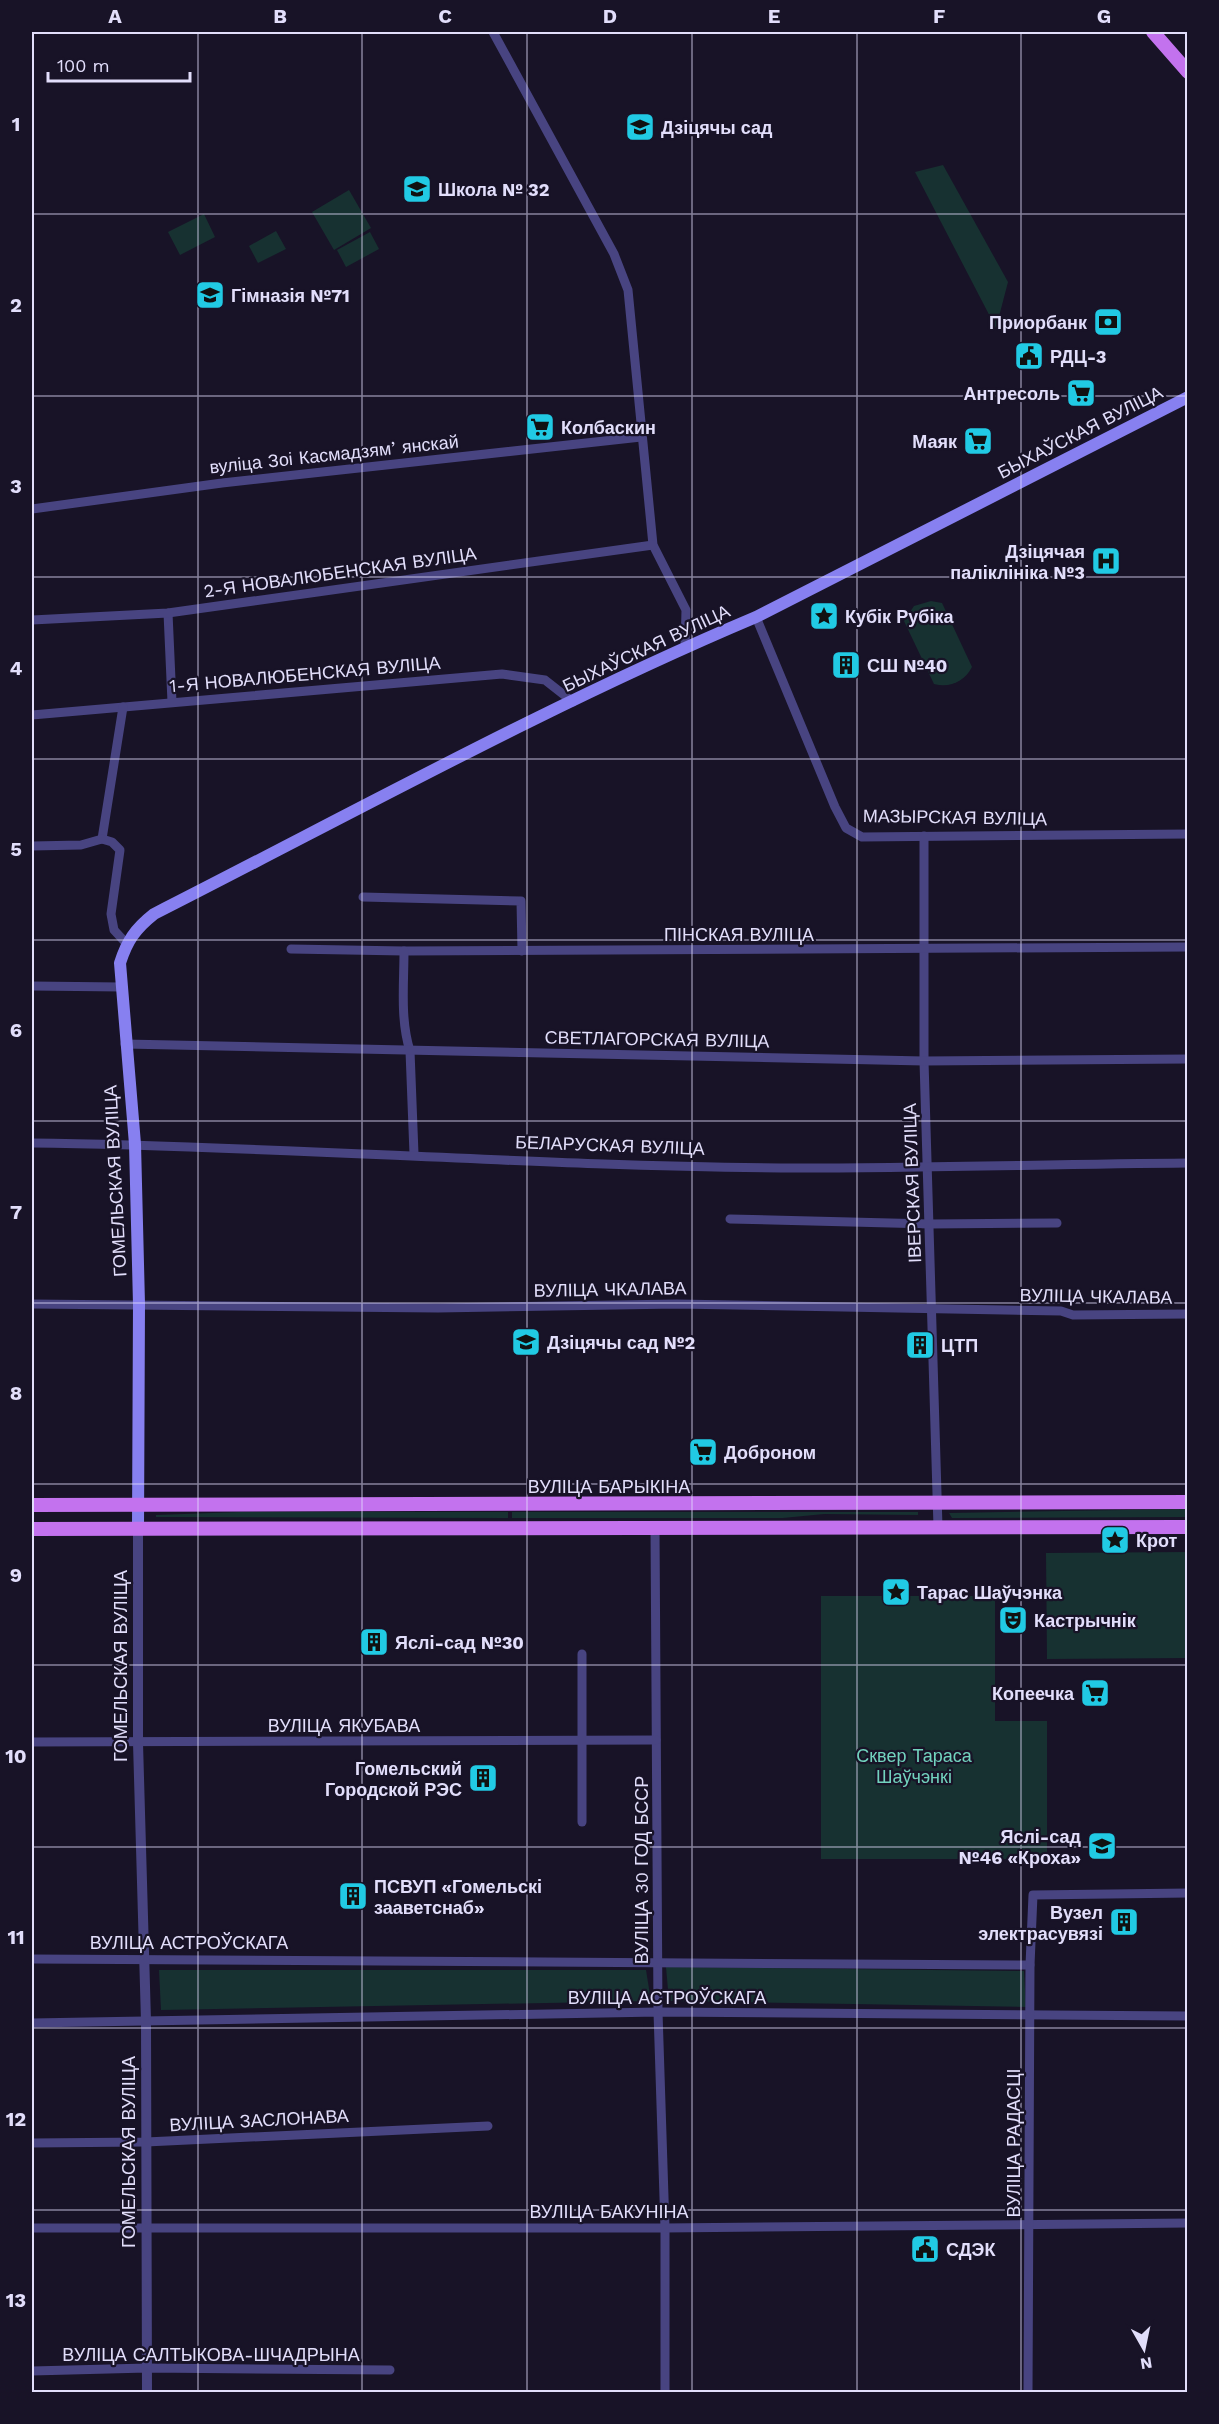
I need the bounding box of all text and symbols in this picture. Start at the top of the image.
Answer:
text: A [108,4,122,28]
text: B [273,4,287,28]
text: C [438,4,452,28]
text: D [603,4,617,28]
text: E [768,4,780,28]
text: F [933,4,945,28]
text: G [1097,4,1111,28]
scale bar [48,45,190,83]
text: 100 m [57,55,110,76]
school or university icon: Дзіцячы сад [624,111,656,143]
text: 1 [12,112,20,136]
place label: Дзіцячы сад [661,117,773,138]
school or university icon: Школа № 32 [401,173,433,205]
place label: Школа № 32 [438,179,550,200]
school or university icon: Гімназія №71 [194,279,226,311]
place label: Гімназія №71 [231,285,350,306]
text: 2 [10,293,22,317]
bank icon: Приорбанк [1092,306,1124,338]
place label: Приорбанк [989,312,1088,333]
public building icon: РДЦ-3 [1013,340,1045,372]
place label: РДЦ-3 [1050,346,1107,367]
supermarket icon: Антресоль [1065,377,1097,409]
street label: БЫХАЎСКАЯ ВУЛІЦА [994,381,1166,483]
place label: Антресоль [963,383,1060,404]
supermarket icon: Колбаскин [524,411,556,443]
place label: Колбаскин [561,417,656,438]
supermarket icon: Маяк [962,425,994,457]
street label: вуліца Зоі Касмадзямʼянскай [208,430,460,478]
place label: Маяк [912,431,958,452]
text: 3 [10,474,22,498]
place label: Дзіцячая паліклініка №3 [950,541,1085,583]
street label: 2-Я НОВАЛЮБЕНСКАЯ ВУЛІЦА [202,542,478,602]
hospital icon: Дзіцячая паліклініка №3 [1090,545,1122,577]
street label: БЫХАЎСКАЯ ВУЛІЦА [559,600,733,696]
place icon: Кубік Рубіка [808,600,840,632]
place label: Кубік Рубіка [845,606,954,627]
building icon: СШ №40 [830,649,862,681]
street label: 1-Я НОВАЛЮБЕНСКАЯ ВУЛІЦА [169,652,441,696]
place label: СШ №40 [867,655,947,676]
text: 4 [10,656,23,680]
street label: МАЗЫРСКАЯ ВУЛІЦА [863,805,1047,829]
text: 5 [10,837,22,861]
street label: ПІНСКАЯ ВУЛІЦА [664,924,814,945]
text: 6 [10,1018,22,1042]
street label: СВЕТЛАГОРСКАЯ ВУЛІЦА [544,1027,770,1051]
street label: ГОМЕЛЬСКАЯ ВУЛІЦА [99,1085,131,1277]
street label: ІВЕРСКАЯ ВУЛІЦА [899,1103,925,1263]
street label: БЕЛАРУСКАЯ ВУЛІЦА [515,1131,705,1159]
text: 7 [10,1200,22,1224]
street label: ВУЛІЦА ЧКАЛАВА [534,1277,686,1301]
street label: ВУЛІЦА ЧКАЛАВА [1020,1284,1172,1308]
school or university icon: Дзіцячы сад №2 [510,1326,542,1358]
building icon: ЦТП [904,1329,936,1361]
place label: Дзіцячы сад №2 [547,1332,695,1353]
place label: ЦТП [941,1335,978,1356]
text: 8 [10,1381,22,1405]
supermarket icon: Доброном [687,1436,719,1468]
place label: Доброном [724,1442,816,1463]
street label: ВУЛІЦА БАРЫКІНА [528,1476,690,1497]
place icon: Крот [1099,1524,1131,1556]
place label: Крот [1136,1530,1178,1551]
text: 9 [10,1563,22,1587]
street label: ГОМЕЛЬСКАЯ ВУЛІЦА [110,1570,131,1762]
place icon: Тарас Шаўчэнка [880,1576,912,1608]
place label: Тарас Шаўчэнка [917,1582,1063,1603]
theatre icon: Кастрычнік [997,1604,1029,1636]
place label: Кастрычнік [1034,1610,1137,1631]
building icon: Яслі-сад №30 [358,1626,390,1658]
place label: Яслі-сад №30 [395,1632,524,1653]
supermarket icon: Копеечка [1079,1677,1111,1709]
place label: Копеечка [992,1683,1075,1704]
street label: ВУЛІЦА ЯКУБАВА [268,1715,420,1736]
text: 10 [5,1744,27,1768]
park label: Сквер Тараса Шаўчэнкі [856,1745,973,1787]
place label: Гомельский Городской РЭС [325,1758,462,1800]
building icon: Гомельский Городской РЭС [467,1762,499,1794]
street label: ВУЛІЦА 30 ГОД БССР [631,1776,652,1964]
place label: Яслі-сад №46 «Кроха» [959,1826,1082,1868]
school or university icon: Яслі-сад №46 «Кроха» [1086,1830,1118,1862]
place label: ПСВУП «Гомельскі зааветснаб» [374,1876,542,1918]
building icon: ПСВУП «Гомельскі зааветснаб» [337,1880,369,1912]
place label: Вузел электрасувязі [978,1902,1103,1944]
building icon: Вузел электрасувязі [1108,1906,1140,1938]
text: 11 [7,1925,25,1949]
street label: ВУЛІЦА АСТРОЎСКАГА [90,1932,288,1953]
street label: ВУЛІЦА АСТРОЎСКАГА [568,1987,766,2008]
street label: ГОМЕЛЬСКАЯ ВУЛІЦА [118,2056,139,2248]
street label: ВУЛІЦА РАДАСЦІ [1003,2068,1024,2218]
street label: ВУЛІЦА ЗАСЛОНАВА [169,2105,349,2135]
text: 12 [6,2107,26,2131]
street label: ВУЛІЦА БАКУНІНА [529,2201,689,2222]
public building icon: СДЭК [909,2233,941,2265]
place label: СДЭК [946,2239,996,2260]
text: 13 [6,2288,26,2312]
north arrow [1114,2319,1174,2379]
street label: ВУЛІЦА САЛТЫКОВА-ШЧАДРЫНА [62,2344,360,2365]
text: N [1139,2353,1154,2374]

